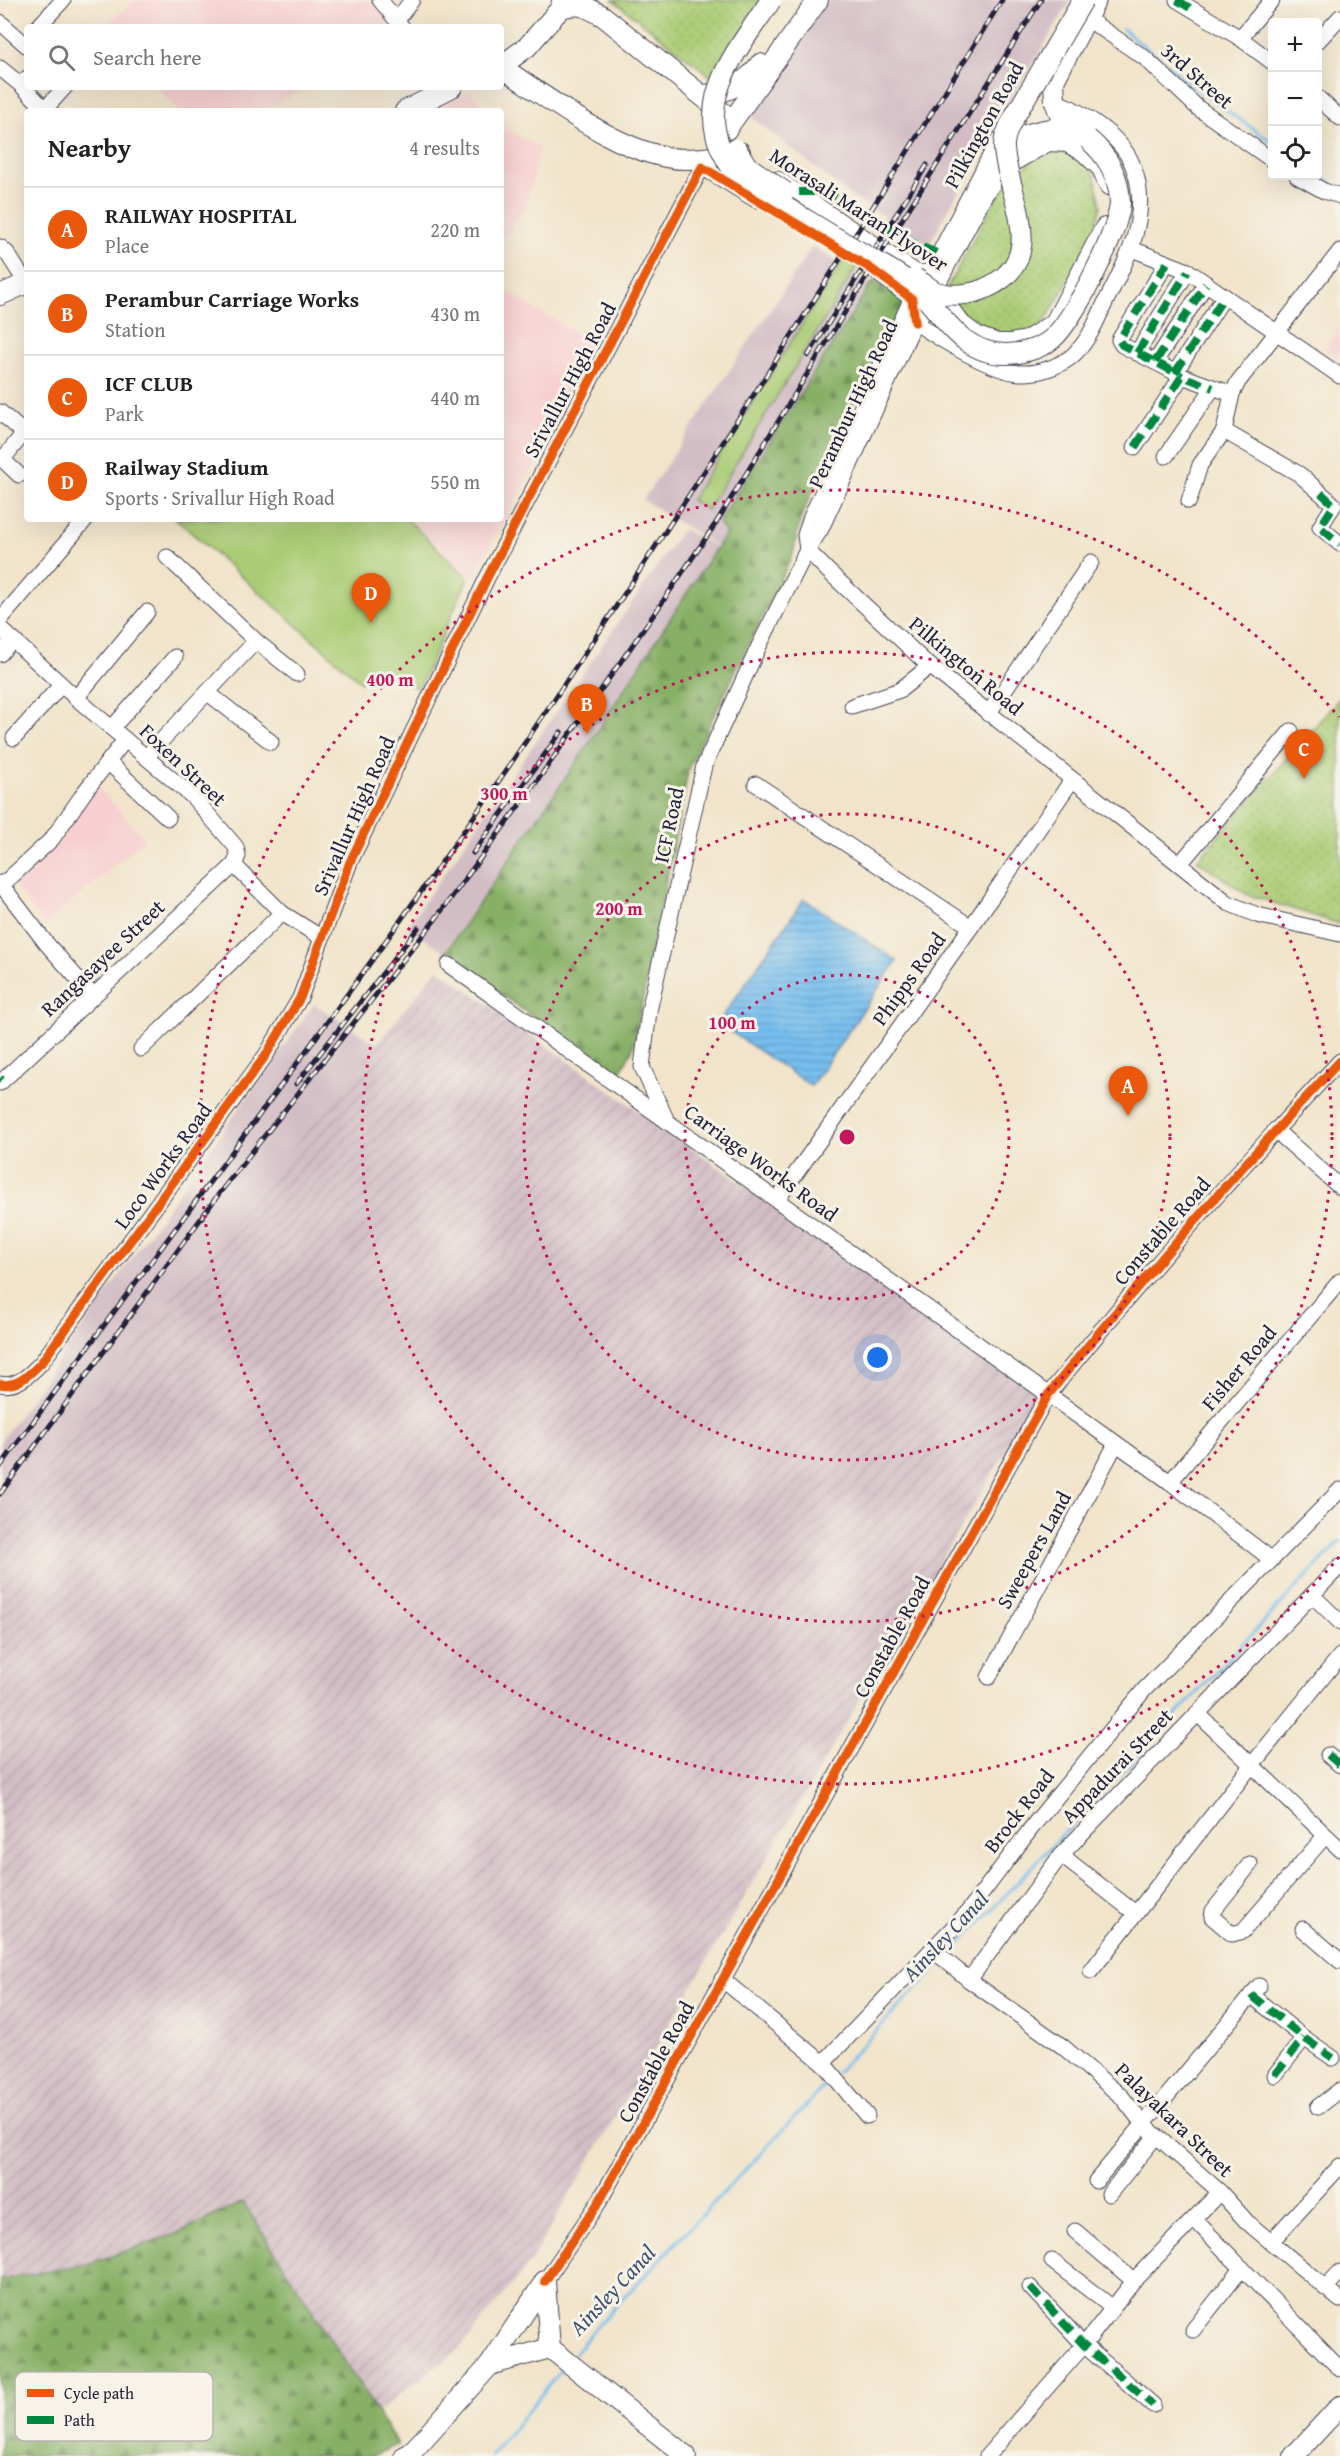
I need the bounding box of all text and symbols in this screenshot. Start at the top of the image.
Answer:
map controls [1268,18,1322,180]
button: + [1268,18,1322,72]
search box [24,24,504,90]
street label: 3rd Street [1154,35,1241,116]
icon: search [45,41,78,74]
text: Search here [93,41,202,73]
street label: Pilkington Road [936,55,1032,194]
button: − [1268,72,1322,126]
button: locate [1268,126,1322,180]
text: Nearby [48,128,131,167]
text: 4 results [409,133,480,162]
street label: Morasali Maran Flyover [764,140,955,279]
text: RAILWAY HOSPITAL [105,199,297,231]
text: A [61,215,74,244]
text: 220 m [430,215,480,244]
text: Place [105,231,149,260]
text: Perambur Carriage Works [105,283,359,315]
street label: Srivallur High Road [516,296,624,463]
text: B [61,299,74,328]
text: 430 m [430,299,480,328]
street label: Perambur High Road [800,314,906,493]
text: Station [105,315,165,344]
text: ICF CLUB [105,367,193,399]
text: C [62,383,73,412]
text: 440 m [430,383,480,412]
text: Park [105,399,144,428]
text: Railway Stadium [105,451,269,483]
text: D [61,467,74,496]
text: 550 m [430,467,480,496]
text: Sports · Srivallur High Road [105,483,335,512]
pin: D [352,574,391,623]
street label: Pilkington Road [903,609,1031,723]
text: 400 m [366,666,414,693]
pin: B [568,684,606,734]
street label: Foxen Street [133,716,234,814]
street label: Srivallur High Road [304,730,403,901]
pin: C [1284,730,1324,779]
text: 300 m [480,780,528,807]
street label: ICF Road [645,783,692,866]
street label: Rangasayee Street [34,891,172,1024]
text: 200 m [595,895,643,922]
street label: Phipps Road [864,925,953,1032]
text: 100 m [708,1009,756,1036]
pin: A [1108,1066,1148,1116]
street label: Loco Works Road [106,1095,220,1235]
street label: Carriage Works Road [678,1096,845,1229]
centre of rings [837,1127,857,1147]
street label: Constable Road [1106,1169,1218,1292]
street label: Fisher Road [1194,1318,1284,1417]
your location [863,1343,892,1372]
street label: Sweepers Land [988,1485,1079,1614]
street label: Constable Road [845,1570,938,1703]
street label: Appadurai Street [1053,1701,1180,1830]
street label: Brock Road [976,1761,1062,1859]
water label: Ainsley Canal [894,1884,995,1989]
street label: Constable Road [609,1995,702,2128]
street label: Palayakara Street [1108,2055,1241,2185]
water label: Ainsley Canal [561,2238,662,2343]
legend [15,2372,213,2441]
text: Cycle path [64,2381,134,2405]
text: Path [64,2408,95,2432]

